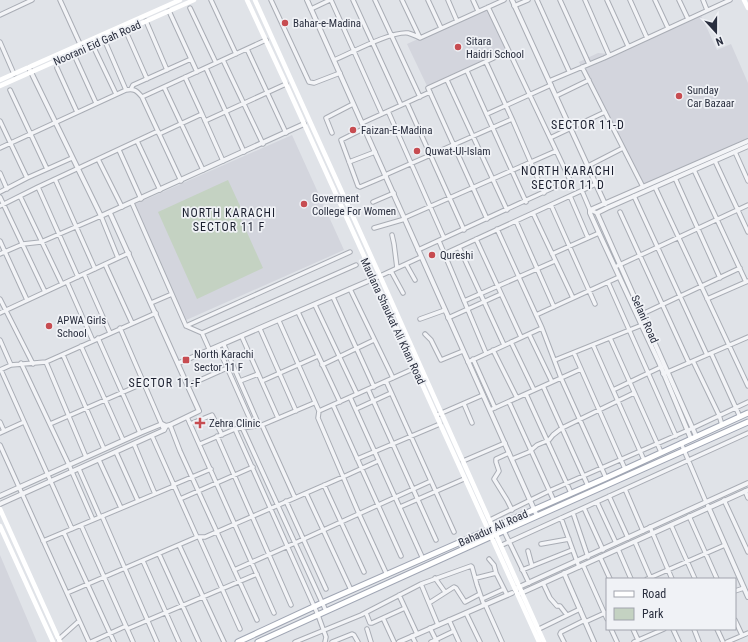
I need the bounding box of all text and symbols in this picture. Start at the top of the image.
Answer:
north arrow [696,12,736,52]
place label: Bahar-e-Madina [293,17,361,30]
street label: Noorani Eid Gah Road [51,18,143,69]
marker: Bahar-e-Madina [280,18,290,28]
text: N [714,34,725,48]
place label: Sitara Haidri School [466,35,524,61]
marker: Sitara Haidri School [453,42,463,52]
place label: Sunday Car Bazaar [687,84,735,110]
marker: Sunday Car Bazaar [674,91,684,101]
district label: SECTOR 11-D [551,118,625,132]
place label: Faizan-E-Madina [361,124,432,137]
marker: Faizan-E-Madina [348,125,358,135]
place label: Quwat-Ul-Islam [425,145,491,158]
marker: Quwat-Ul-Islam [412,146,422,156]
district label: NORTH KARACHI SECTOR 11 D [521,164,615,192]
place label: Goverment College For Women [312,192,396,218]
marker: Goverment College For Women [299,199,309,209]
district label: NORTH KARACHI SECTOR 11 F [182,206,276,234]
place label: Qureshi [440,249,473,262]
marker: Qureshi [427,250,437,260]
street label: Maulana Shaukat Ali Khan Road [358,256,428,386]
street label: Selani Road [628,293,661,345]
place label: APWA Girls School [57,314,106,340]
marker: APWA Girls School [44,321,54,331]
place label: North Karachi Sector 11 F [194,348,254,374]
marker: North Karachi Sector 11 F [181,355,191,365]
district label: SECTOR 11-F [129,376,201,390]
marker: Zehra Clinic [194,417,206,429]
place label: Zehra Clinic [209,417,260,430]
street label: Bahadur Ali Road [457,507,530,550]
legend [606,578,736,630]
text: Road [642,587,666,601]
text: Park [642,607,664,621]

